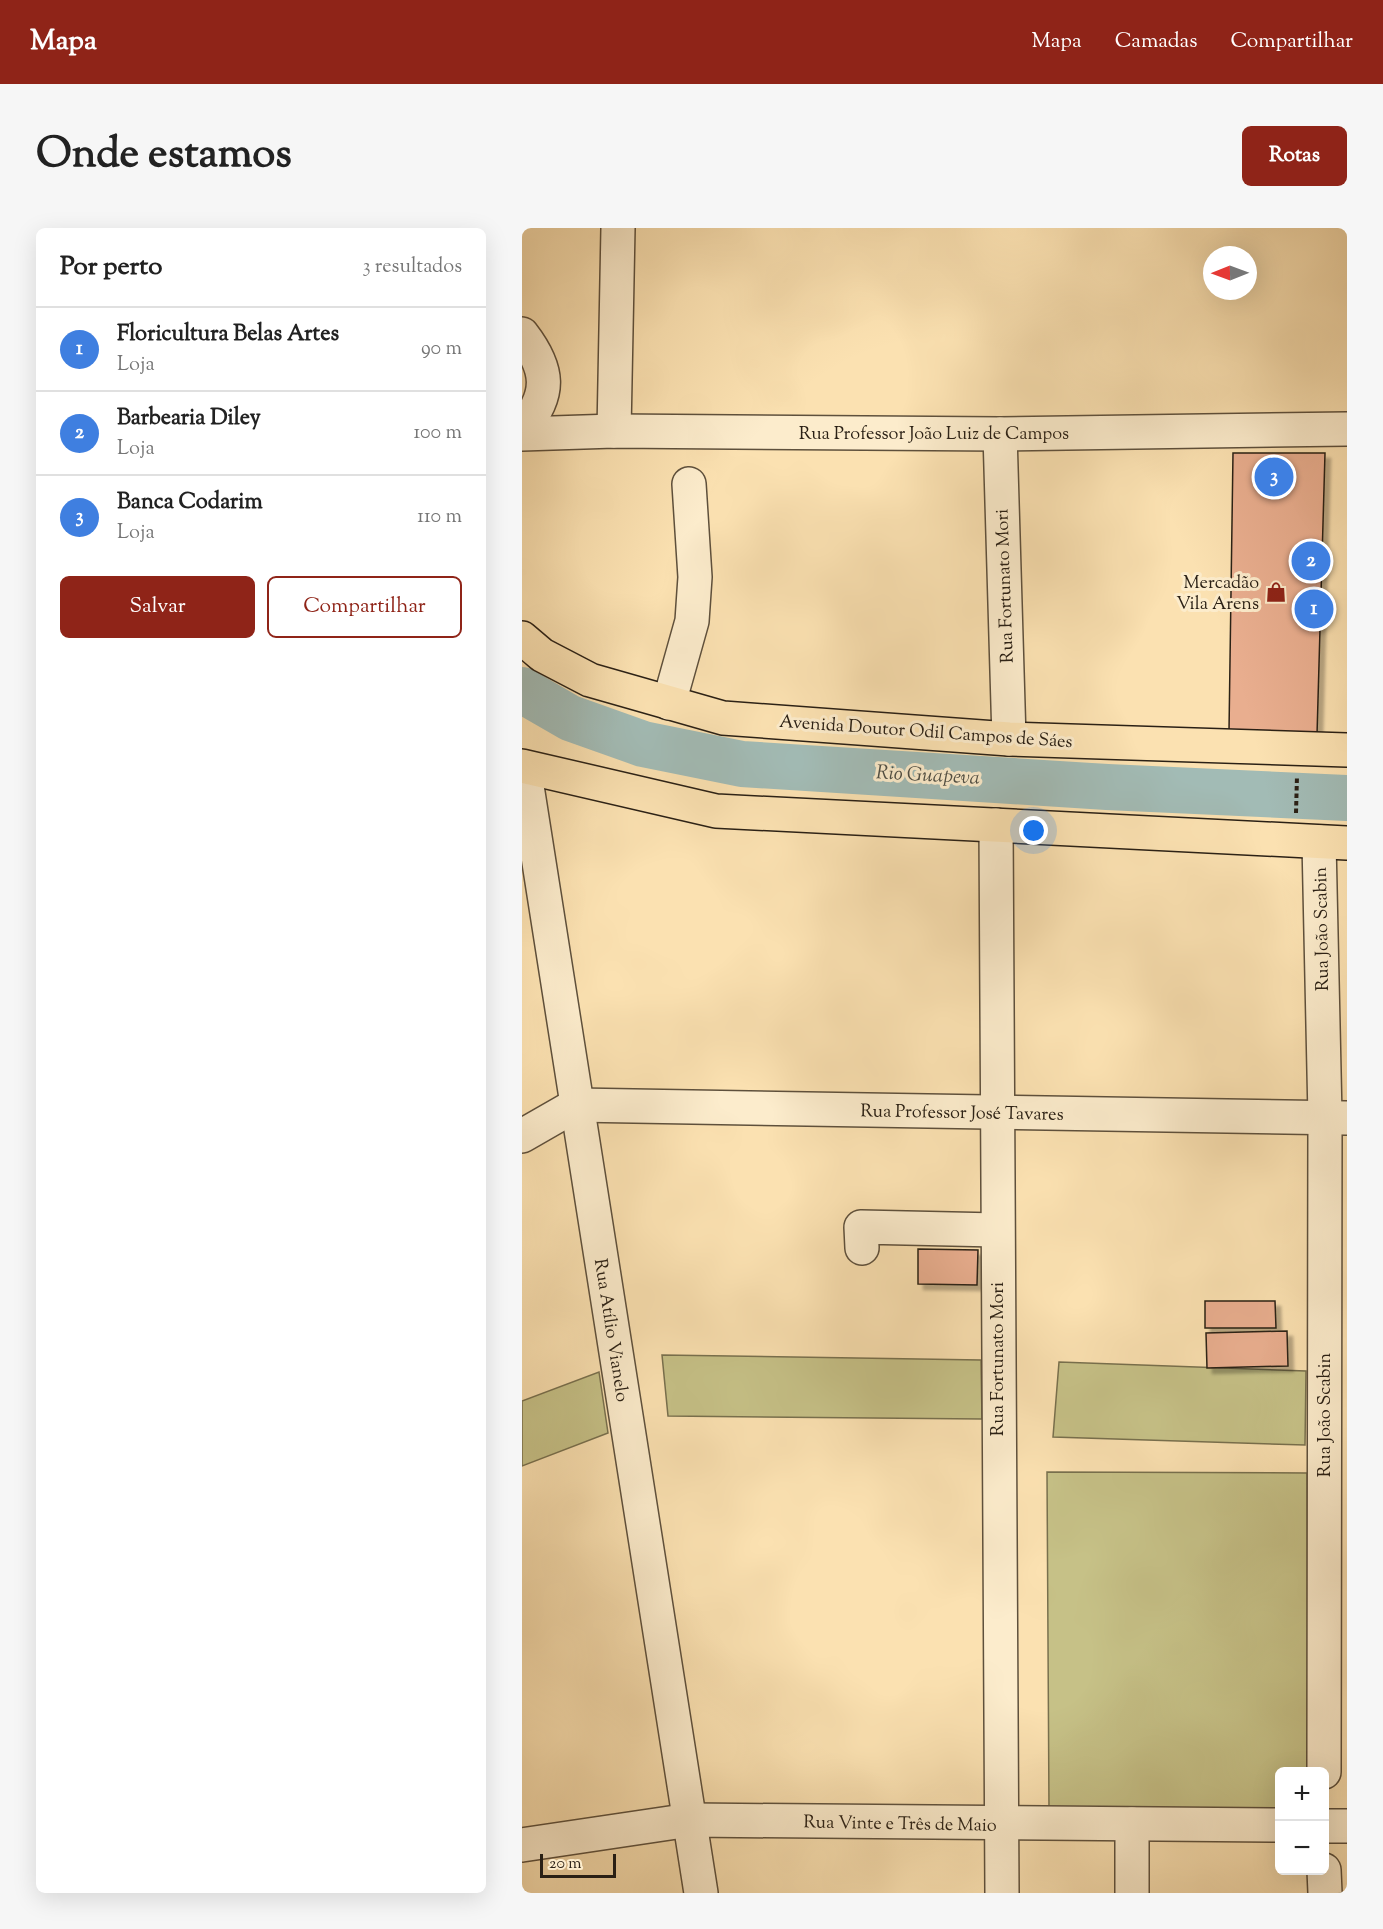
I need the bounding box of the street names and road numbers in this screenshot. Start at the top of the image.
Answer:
street label: Rua Professor João Luiz de Campos [799,422,1069,448]
street label: Rua Fortunato Mori [990,508,1022,663]
street label: Avenida Doutor Odil Campos de Sáes [778,710,1073,756]
street label: Rua João Scabin [1309,866,1337,991]
street label: Rua Professor José Tavares [860,1099,1064,1129]
street label: Rua Atílio Vianelo [586,1257,634,1404]
street label: Rua Fortunato Mori [986,1282,1012,1436]
street label: Rua João Scabin [1313,1353,1339,1477]
street label: Rua Vinte e Três de Maio [803,1810,997,1840]

